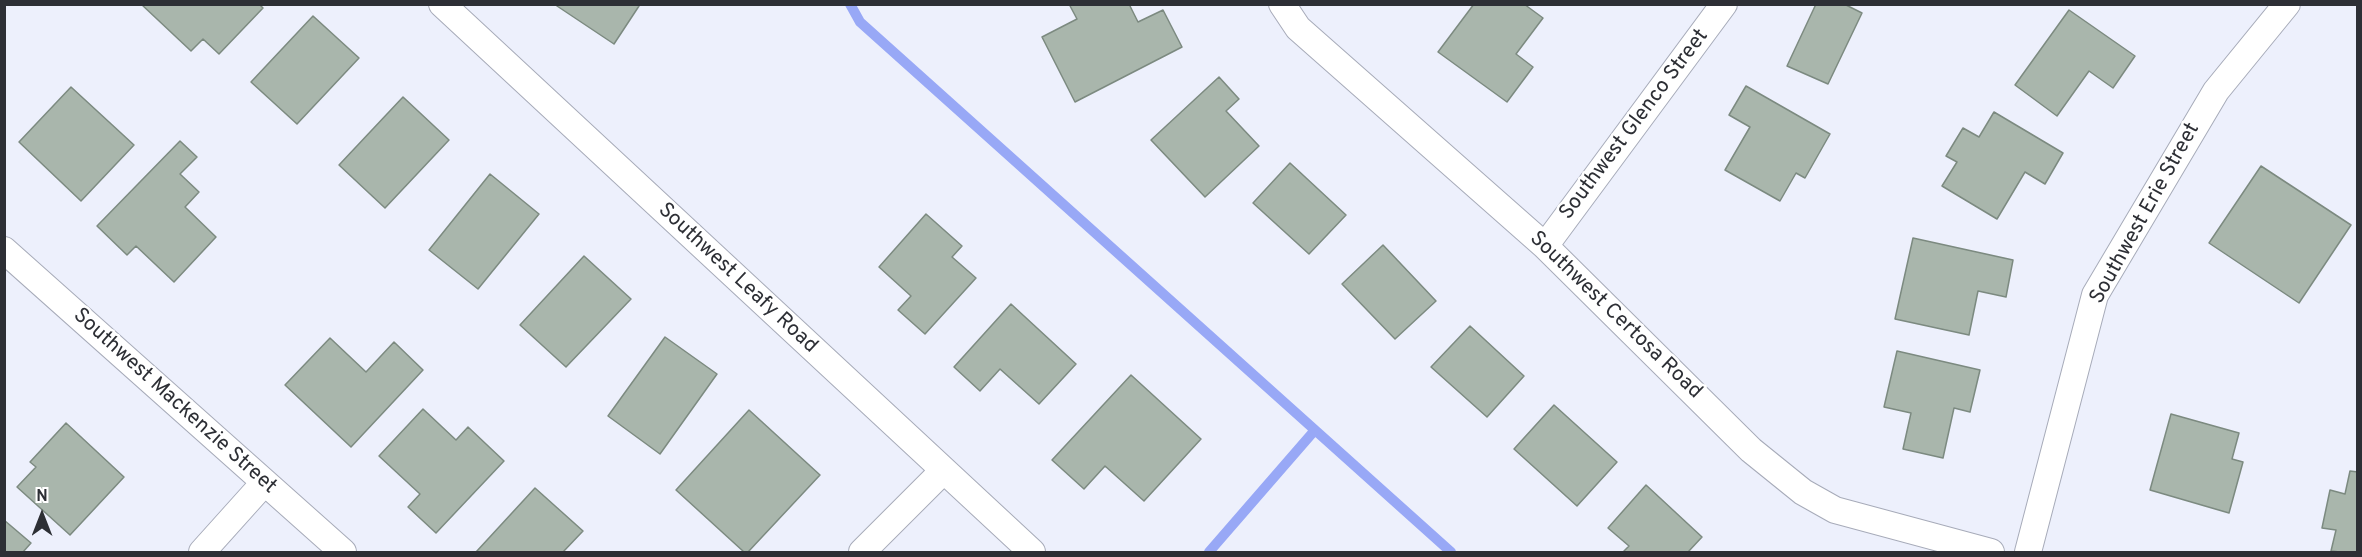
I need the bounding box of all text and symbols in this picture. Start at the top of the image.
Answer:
street label: Southwest Glenco Street [1555,25,1715,225]
street label: Southwest Erie Street [2086,119,2206,309]
street label: Southwest Leafy Road [652,198,822,360]
street label: Southwest Certosa Road [1523,227,1707,405]
street label: Southwest Mackenzie Street [67,304,281,500]
north arrow [12,485,72,545]
text: N [36,487,48,507]

